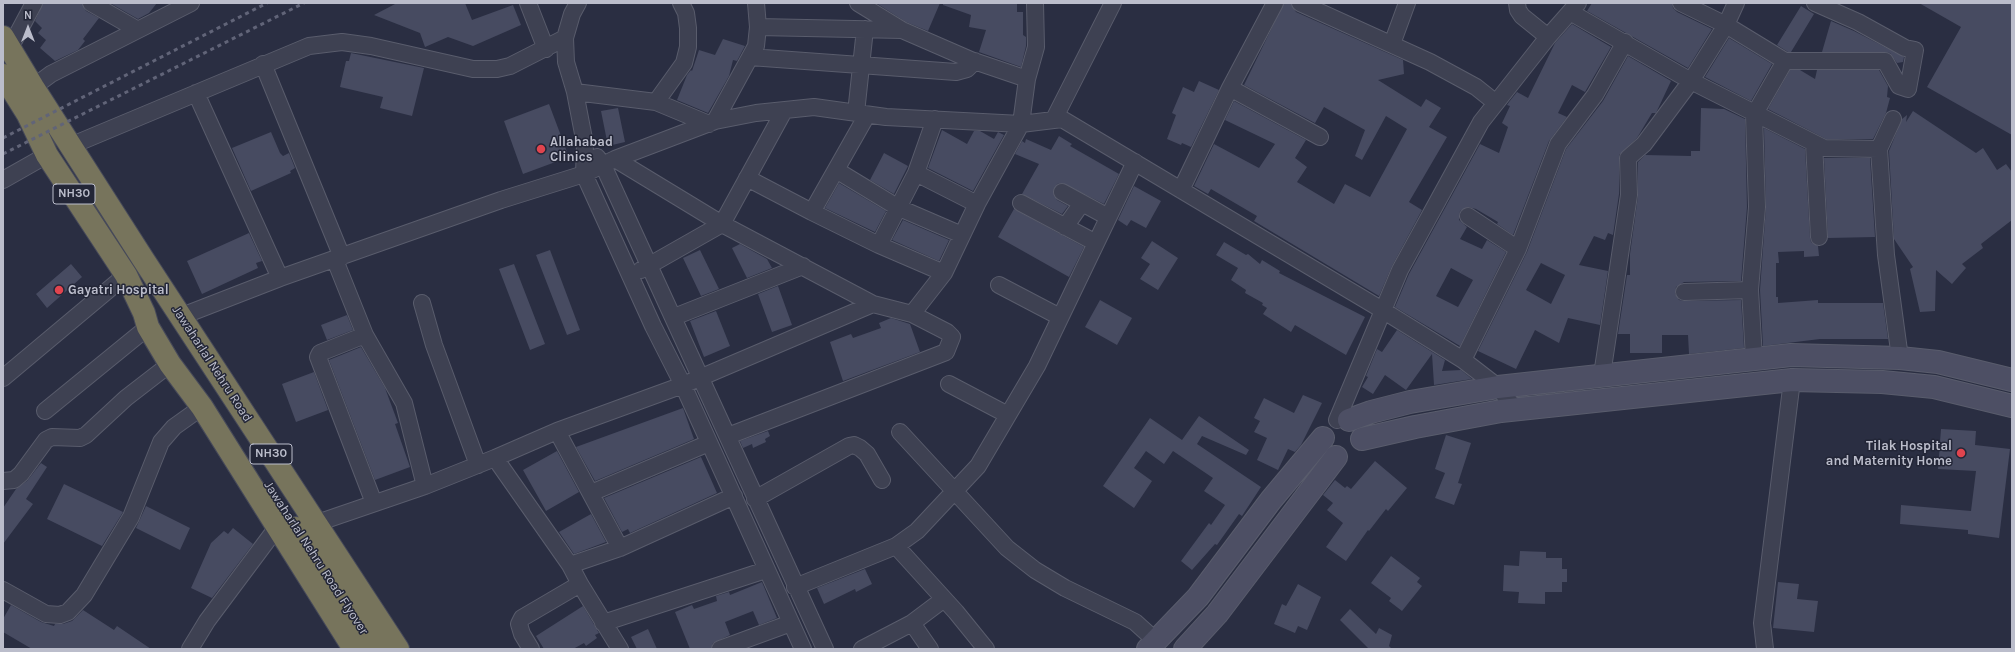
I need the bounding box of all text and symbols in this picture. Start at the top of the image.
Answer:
north arrow [8,8,48,48]
text: N [24,9,32,22]
place label: Allahabad Clinics [550,134,613,165]
marker: Allahabad Clinics [535,143,547,155]
road number: NH30 [53,184,95,204]
place label: Gayatri Hospital [68,282,169,298]
marker: Gayatri Hospital [53,284,65,296]
street label: Jawaharlal Nehru Road [169,303,255,425]
place label: Tilak Hospital and Maternity Home [1826,438,1952,469]
road number: NH30 [250,444,292,464]
marker: Tilak Hospital and Maternity Home [1955,447,1967,459]
street label: Jawaharlal Nehru Road Flyover [260,478,372,638]

